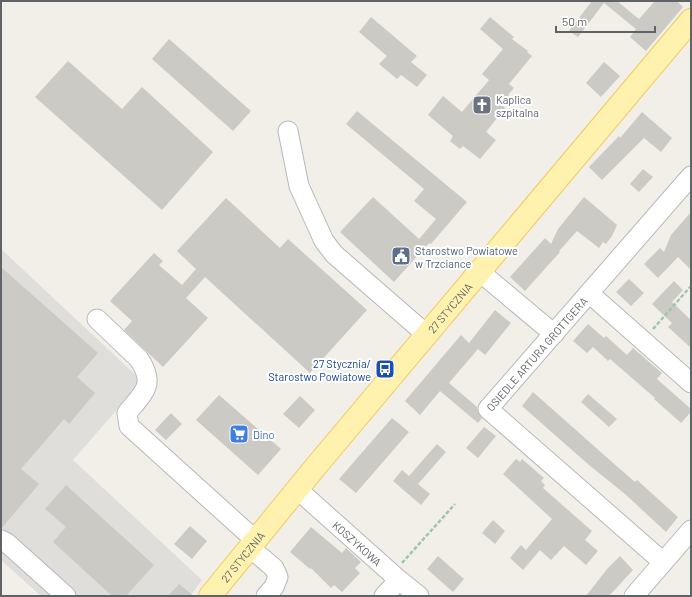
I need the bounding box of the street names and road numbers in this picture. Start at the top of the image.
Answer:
street label: 27 STYCZNIA [425,279,474,335]
street label: OSIEDLE ARTURA GROTTGERA [483,294,590,413]
street label: KOSZYKOWA [330,518,385,568]
street label: 27 STYCZNIA [218,528,267,584]

